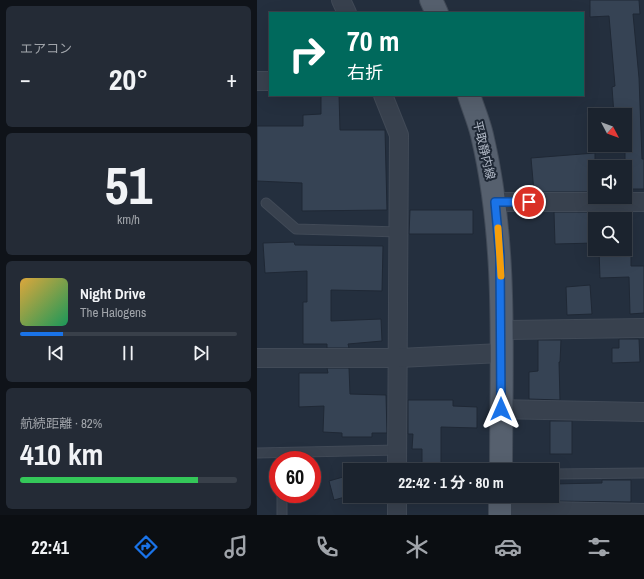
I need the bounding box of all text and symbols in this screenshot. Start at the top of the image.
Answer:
text: 70 m [347,22,399,60]
icon: right [281,28,333,80]
text: エアコン [20,40,72,57]
text: 20° [109,59,148,99]
text: 右折 [347,60,383,85]
text: − [20,64,31,94]
text: + [226,64,237,94]
north arrow [588,108,632,152]
map controls [588,108,632,256]
street label: 平取静内線 [469,119,499,181]
text: 51 [105,150,152,220]
button: sound [588,160,632,204]
pin [512,185,546,219]
icon: arrive [518,191,540,213]
text: km/h [117,211,140,228]
button: search [588,212,632,256]
text: Night Drive [80,283,146,304]
text: The Halogens [80,304,146,321]
icon: previous [45,342,67,364]
icon: pause [117,342,139,364]
icon: next [190,342,212,364]
position arrow [480,388,522,430]
text: 航続距離 · 82% [20,415,102,432]
text: 410 km [20,434,103,474]
speed limit sign: 60 [269,451,321,503]
text: 22:42 · 1 分 · 80 m [398,472,504,493]
icon: directions [132,533,160,561]
icon: music [222,533,250,561]
icon: phone [313,533,341,561]
icon: climate [403,533,431,561]
icon: car [494,533,522,561]
icon: filters [585,533,613,561]
text: 22:41 [31,535,69,560]

